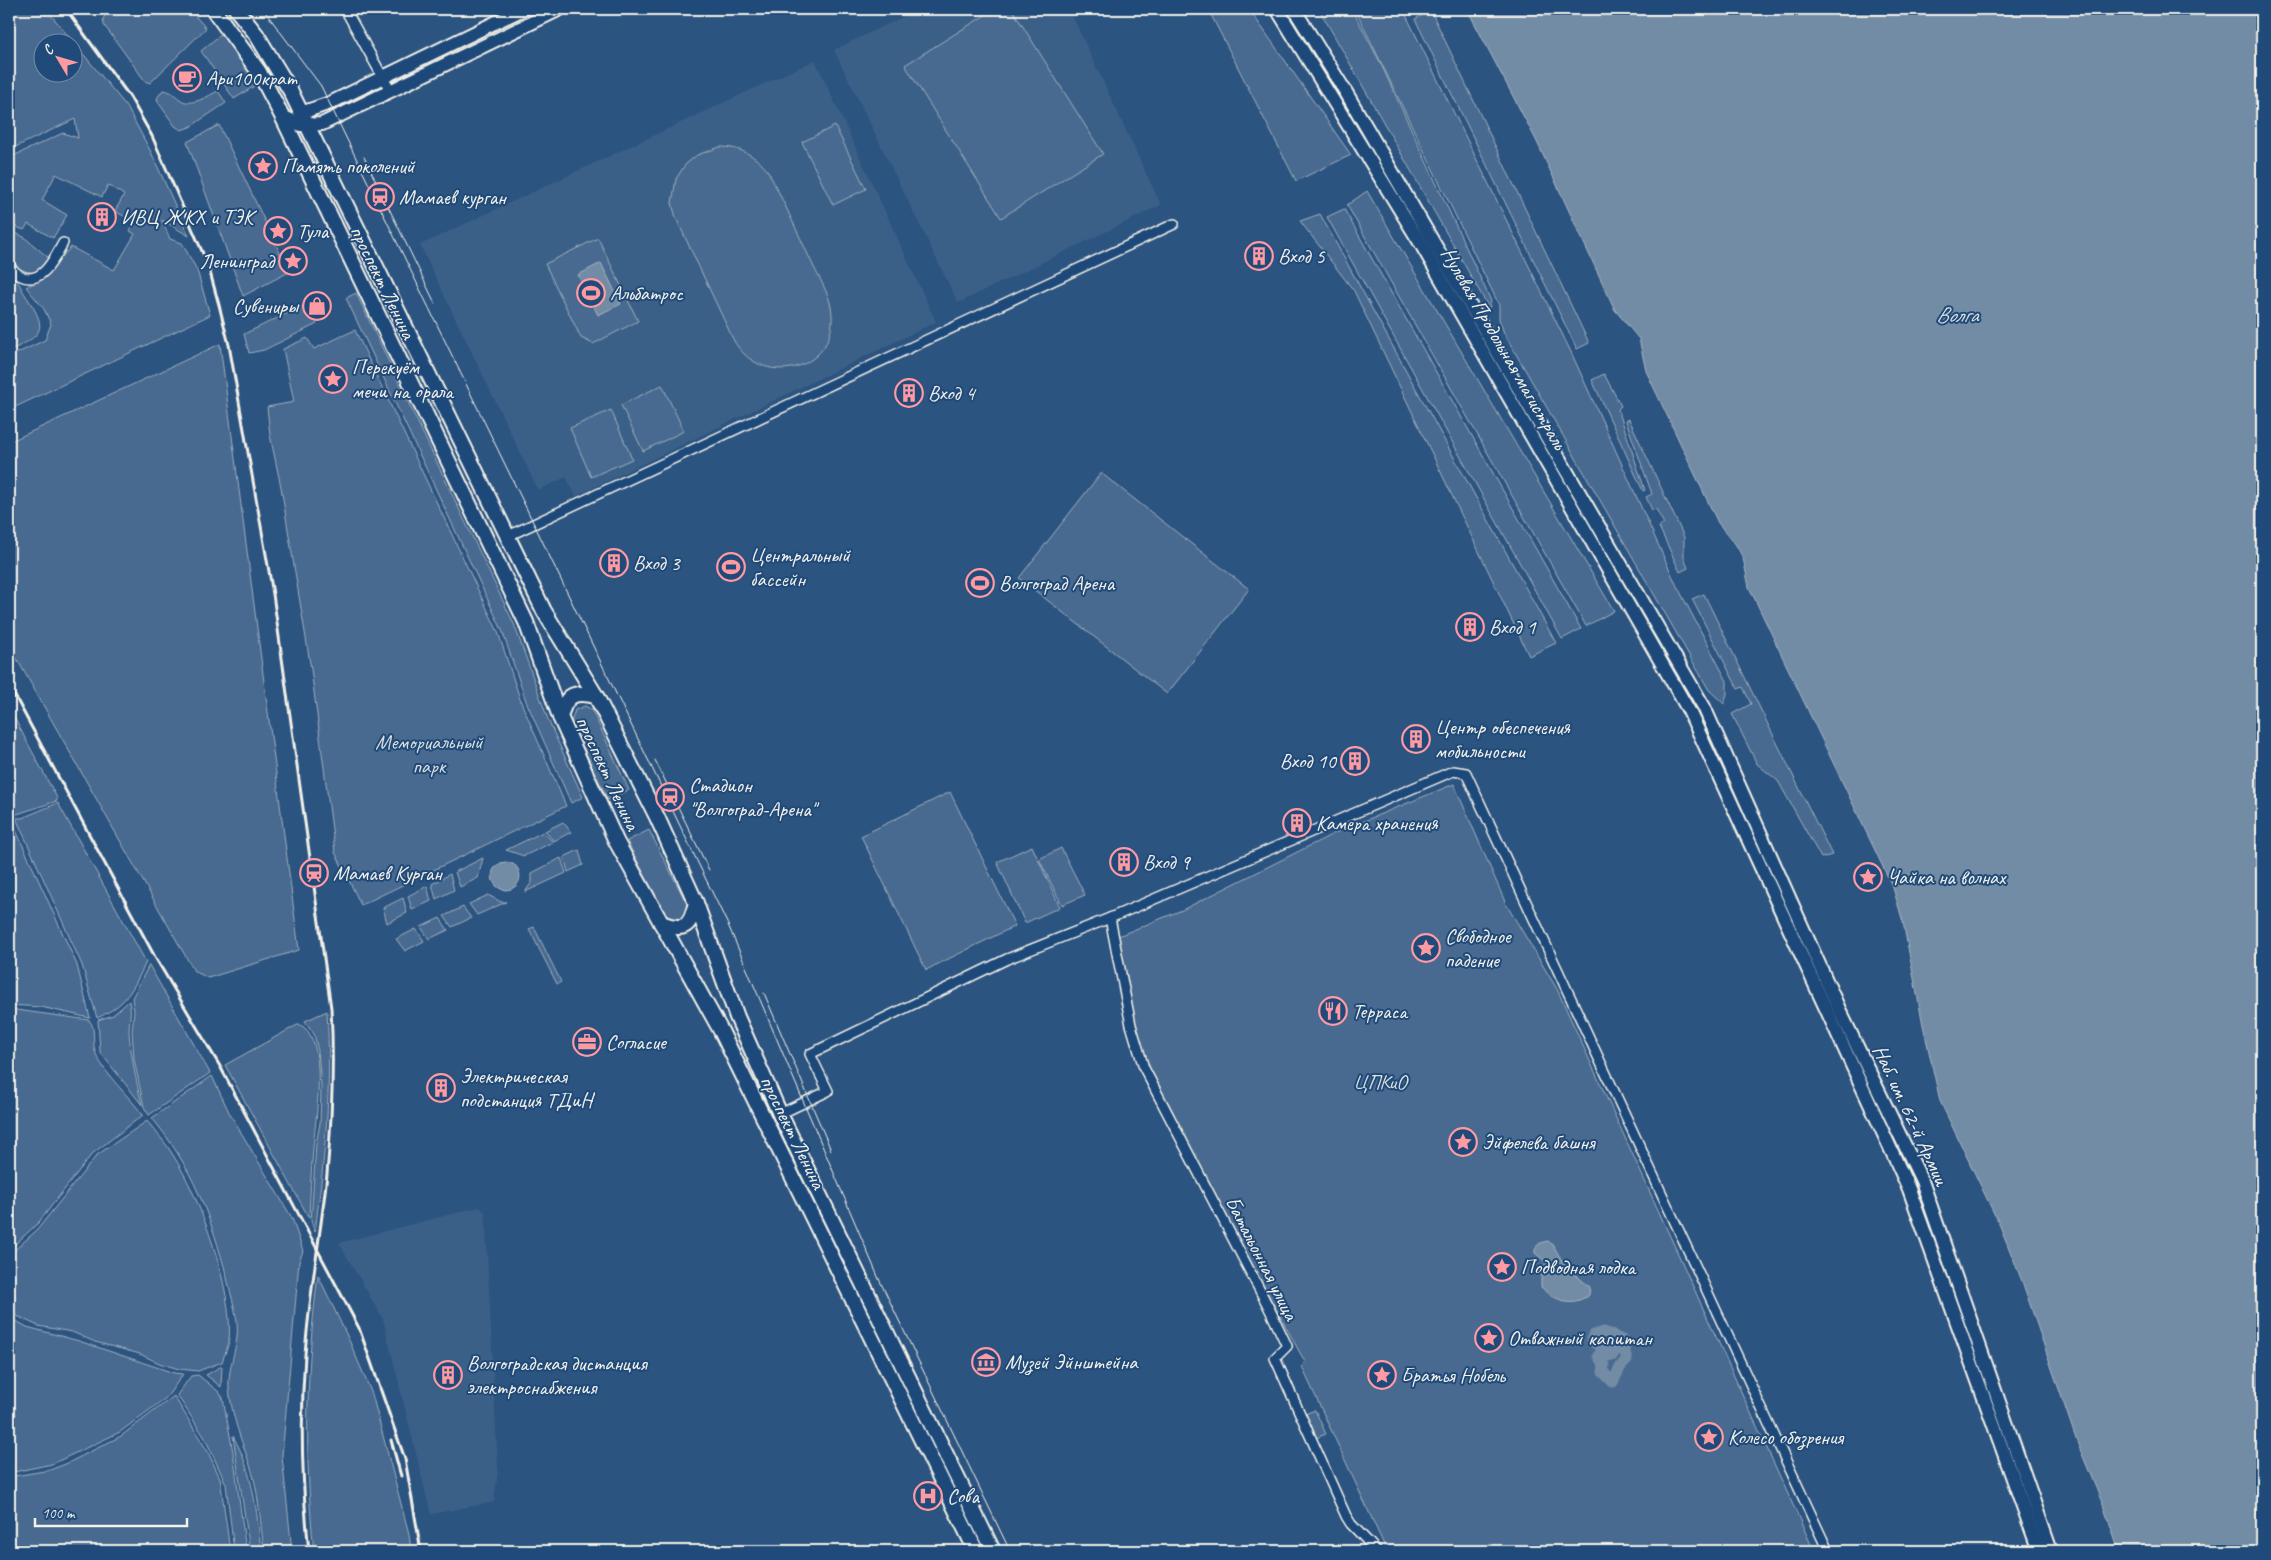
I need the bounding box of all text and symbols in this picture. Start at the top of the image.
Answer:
north arrow [32,32,82,82]
text: С [39,41,58,58]
cafe icon: Ари100крат [172,63,202,93]
place label: Ари100крат [206,65,298,91]
place icon: Память поколений [248,151,278,181]
place label: Память поколений [282,153,416,179]
station icon: Мамаев курган [365,182,395,212]
place label: Мамаев курган [399,184,507,210]
building icon: ИВЦ ЖКХ и ТЭК [87,202,117,232]
place label: ИВЦ ЖКХ и ТЭК [121,204,258,230]
place icon: Тула [263,216,293,246]
place label: Тула [297,218,330,244]
street label: проспект Ленина [344,221,422,345]
building icon: Вход 5 [1244,241,1274,271]
street label: Нулевая Продольная магистраль [1435,242,1573,455]
place label: Вход 5 [1278,243,1326,269]
place icon: Ленинград [278,246,308,276]
place label: Ленинград [200,248,276,274]
sports icon: Альбатрос [576,278,606,308]
place label: Альбатрос [610,280,684,306]
shop icon: Сувениры [302,291,332,321]
place label: Сувениры [233,293,300,319]
water label: Волга [1936,301,1980,329]
place label: Перекуём мечи на орала [352,354,455,404]
place icon: Перекуём мечи на орала [318,364,348,394]
building icon: Вход 4 [894,378,924,408]
place label: Вход 4 [928,380,977,406]
place label: Центральный бассейн [750,542,851,592]
building icon: Вход 3 [599,548,629,578]
place label: Вход 3 [633,550,681,576]
sports icon: Центральный бассейн [716,552,746,582]
sports icon: Волгоград Арена [965,568,995,598]
place label: Волгоград Арена [999,570,1116,596]
building icon: Вход 1 [1455,612,1485,642]
place label: Вход 1 [1489,614,1537,640]
street label: проспект Ленина [570,712,646,836]
place label: Центр обеспечения мобильности [1435,714,1571,764]
building icon: Центр обеспечения мобильности [1401,724,1431,754]
park label: Мемориальный парк [375,729,484,779]
building icon: Вход 10 [1340,746,1370,776]
place label: Вход 10 [1280,748,1338,774]
place label: Стадион "Волгоград-Арена" [689,772,820,822]
station icon: Стадион "Волгоград-Арена" [655,782,685,812]
building icon: Камера хранения [1282,808,1312,838]
place label: Камера хранения [1316,810,1439,836]
building icon: Вход 9 [1109,847,1139,877]
place label: Вход 9 [1143,849,1191,875]
station icon: Мамаев Курган [299,858,329,888]
place label: Мамаев Курган [333,860,443,886]
place icon: Чайка на волнах [1853,862,1883,892]
place label: Чайка на волнах [1887,864,2007,890]
place label: Свободное падение [1445,923,1513,973]
place icon: Свободное падение [1411,933,1441,963]
restaurant icon: Терраса [1318,996,1348,1026]
place label: Терраса [1352,998,1409,1024]
office icon: Согласие [572,1027,602,1057]
place label: Согласие [606,1029,668,1055]
street label: Наб. им. 62-й Армии [1867,1041,1956,1191]
place label: Электрическая подстанция ТДиН [460,1063,595,1113]
park label: ЦПКиО [1353,1069,1409,1095]
street label: проспект Ленина [754,1071,832,1195]
building icon: Электрическая подстанция ТДиН [426,1073,456,1103]
place icon: Эйфелева башня [1448,1127,1478,1157]
place label: Эйфелева башня [1482,1129,1596,1155]
street label: Батальонная улица [1220,1192,1305,1326]
place icon: Подводная лодка [1487,1252,1517,1282]
place label: Подводная лодка [1521,1254,1637,1280]
place icon: Отважный капитан [1474,1323,1504,1353]
place label: Отважный капитан [1508,1325,1653,1351]
museum icon: Музей Эйнштейна [971,1347,1001,1377]
place label: Музей Эйнштейна [1005,1349,1139,1376]
place label: Волгоградская дистанция электроснабжения [467,1350,649,1400]
building icon: Волгоградская дистанция электроснабжения [433,1360,463,1390]
place icon: Братья Нобель [1367,1360,1397,1390]
place label: Братья Нобель [1401,1362,1507,1388]
place icon: Колесо обозрения [1694,1422,1724,1452]
place label: Колесо обозрения [1728,1424,1844,1451]
hospital icon: Сова [913,1481,943,1511]
place label: Сова [947,1483,980,1509]
scale bar [35,1495,188,1527]
text: 100 m [42,1504,76,1523]

